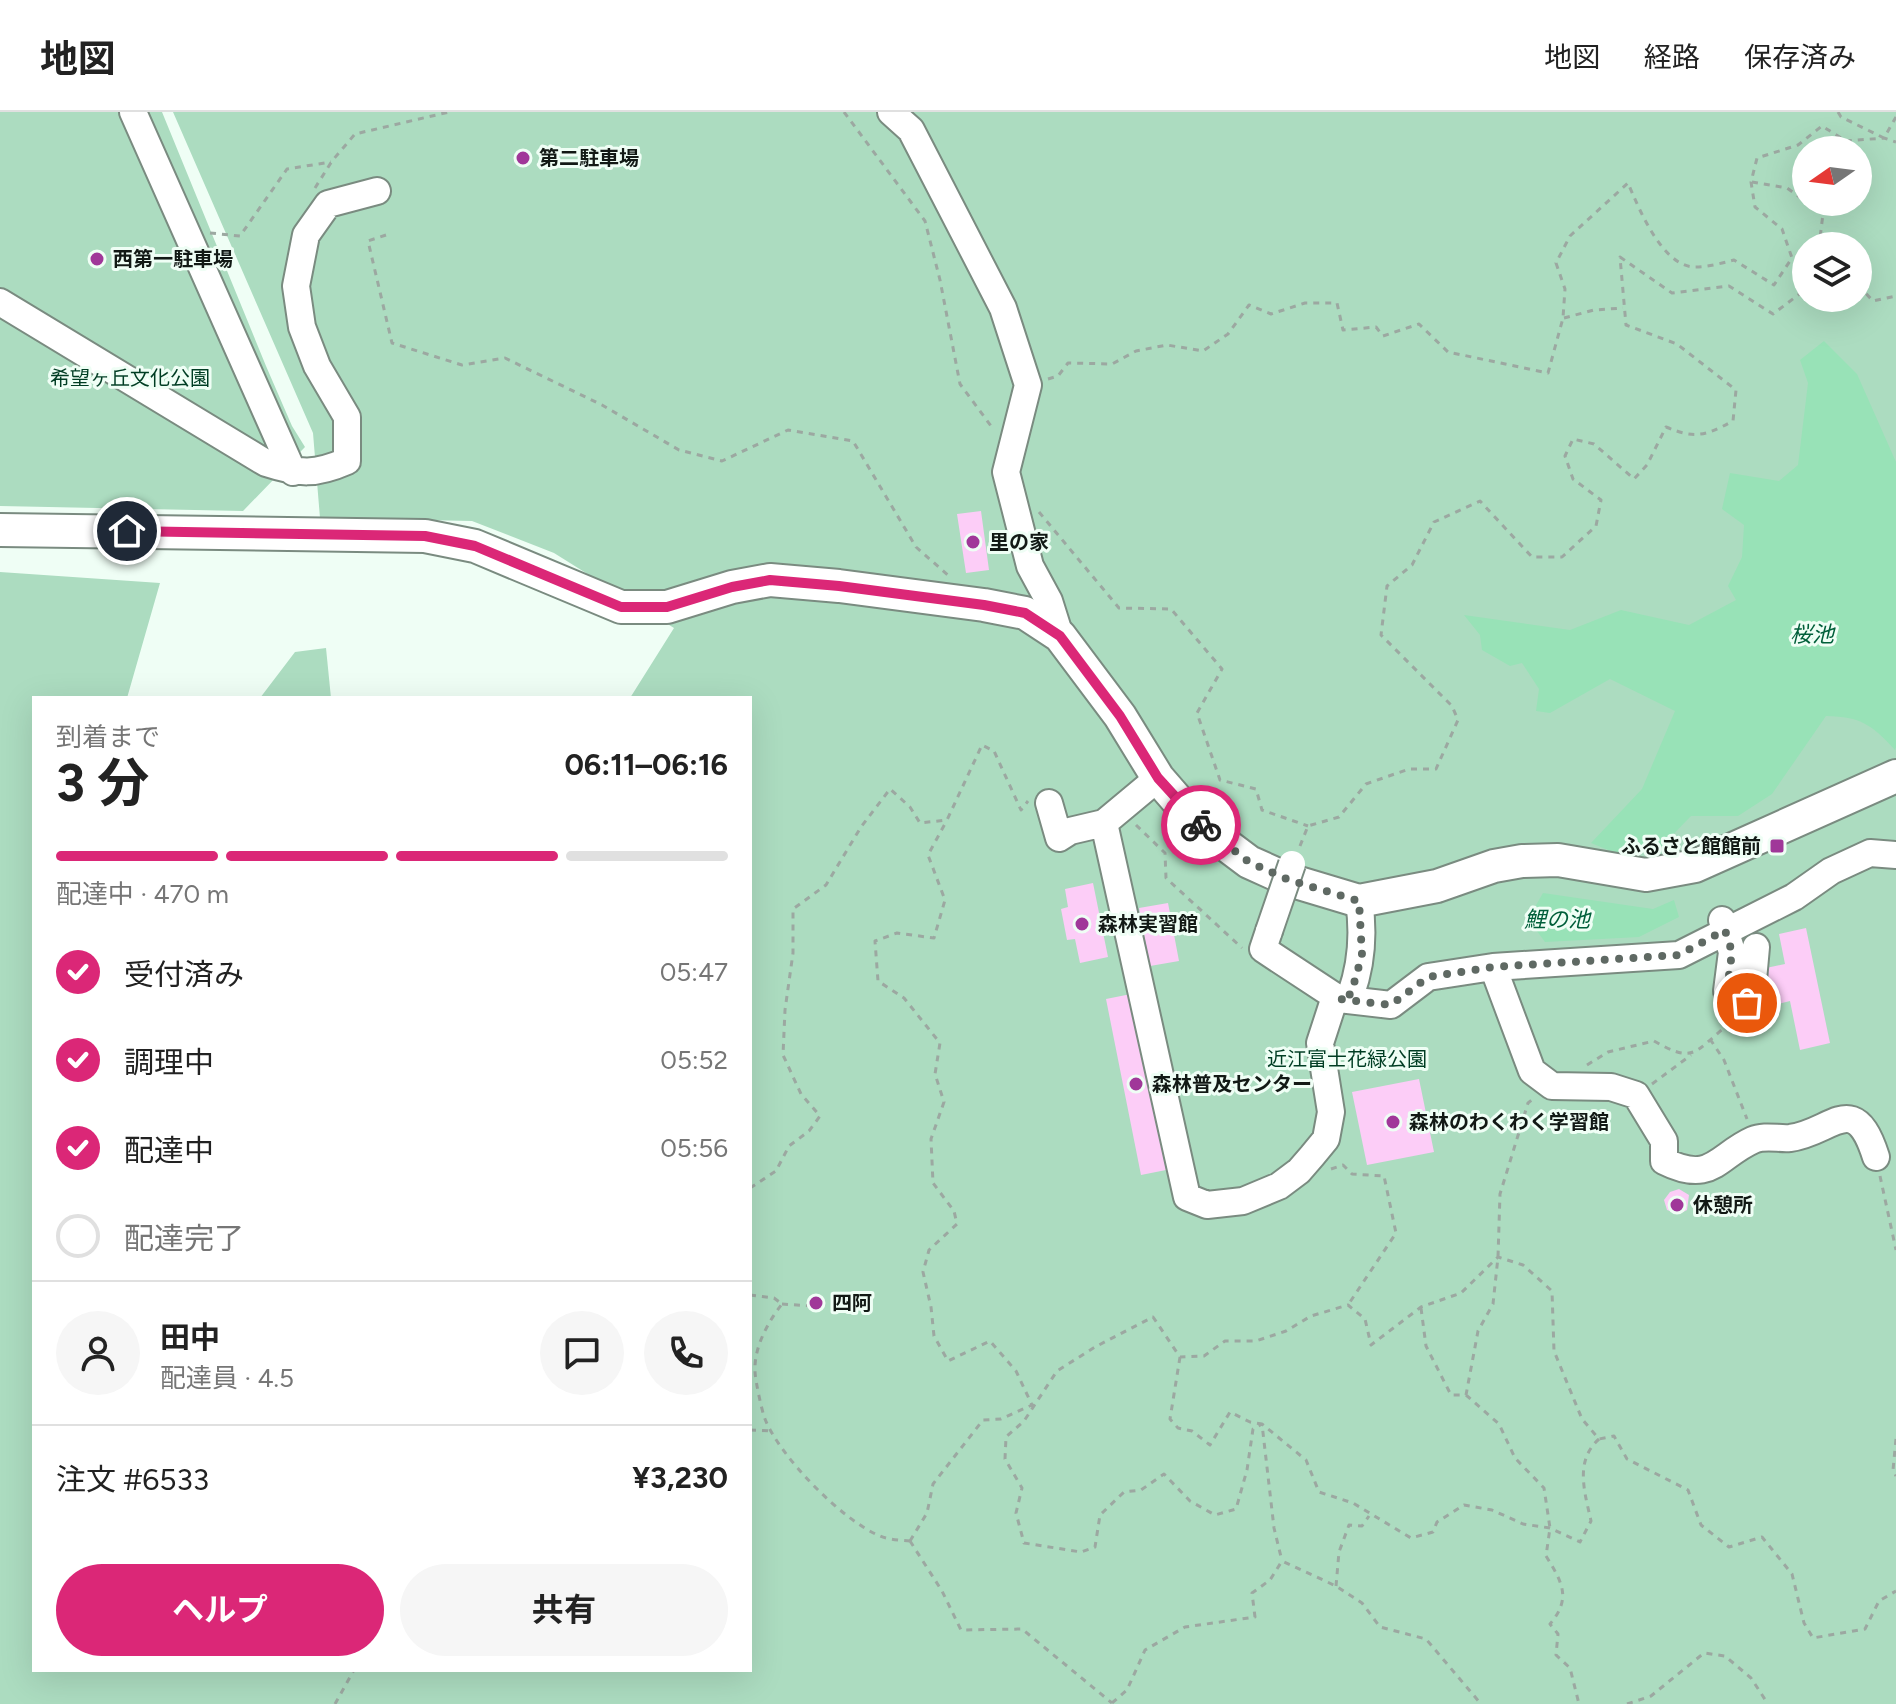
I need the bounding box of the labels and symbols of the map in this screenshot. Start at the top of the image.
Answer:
north arrow [1792,136,1872,216]
place label: 第二駐車場 [539,146,639,170]
marker: 第二駐車場 [514,149,532,167]
place label: 西第一駐車場 [113,247,233,271]
marker: 西第一駐車場 [88,250,106,268]
park label: 希望ヶ丘文化公園 [50,366,210,390]
pin [93,497,161,565]
place label: 里の家 [989,530,1049,554]
marker: 里の家 [964,533,982,551]
water label: 桜池 [1790,621,1836,648]
courier [1161,785,1241,865]
place label: ふるさと館館前 [1621,834,1761,858]
marker: ふるさと館館前 [1768,837,1786,855]
water label: 鯉の池 [1524,906,1592,933]
place label: 森林実習館 [1098,912,1198,936]
marker: 森林実習館 [1073,915,1091,933]
pin [1713,969,1781,1037]
park label: 近江富士花緑公園 [1267,1047,1427,1071]
place label: 森林普及センター [1152,1072,1312,1096]
marker: 森林普及センター [1127,1075,1145,1093]
place label: 森林のわくわく学習館 [1409,1110,1609,1134]
marker: 森林のわくわく学習館 [1384,1113,1402,1131]
place label: 休憩所 [1693,1193,1753,1217]
marker: 休憩所 [1668,1196,1686,1214]
place label: 四阿 [832,1291,872,1315]
marker: 四阿 [807,1294,825,1312]

